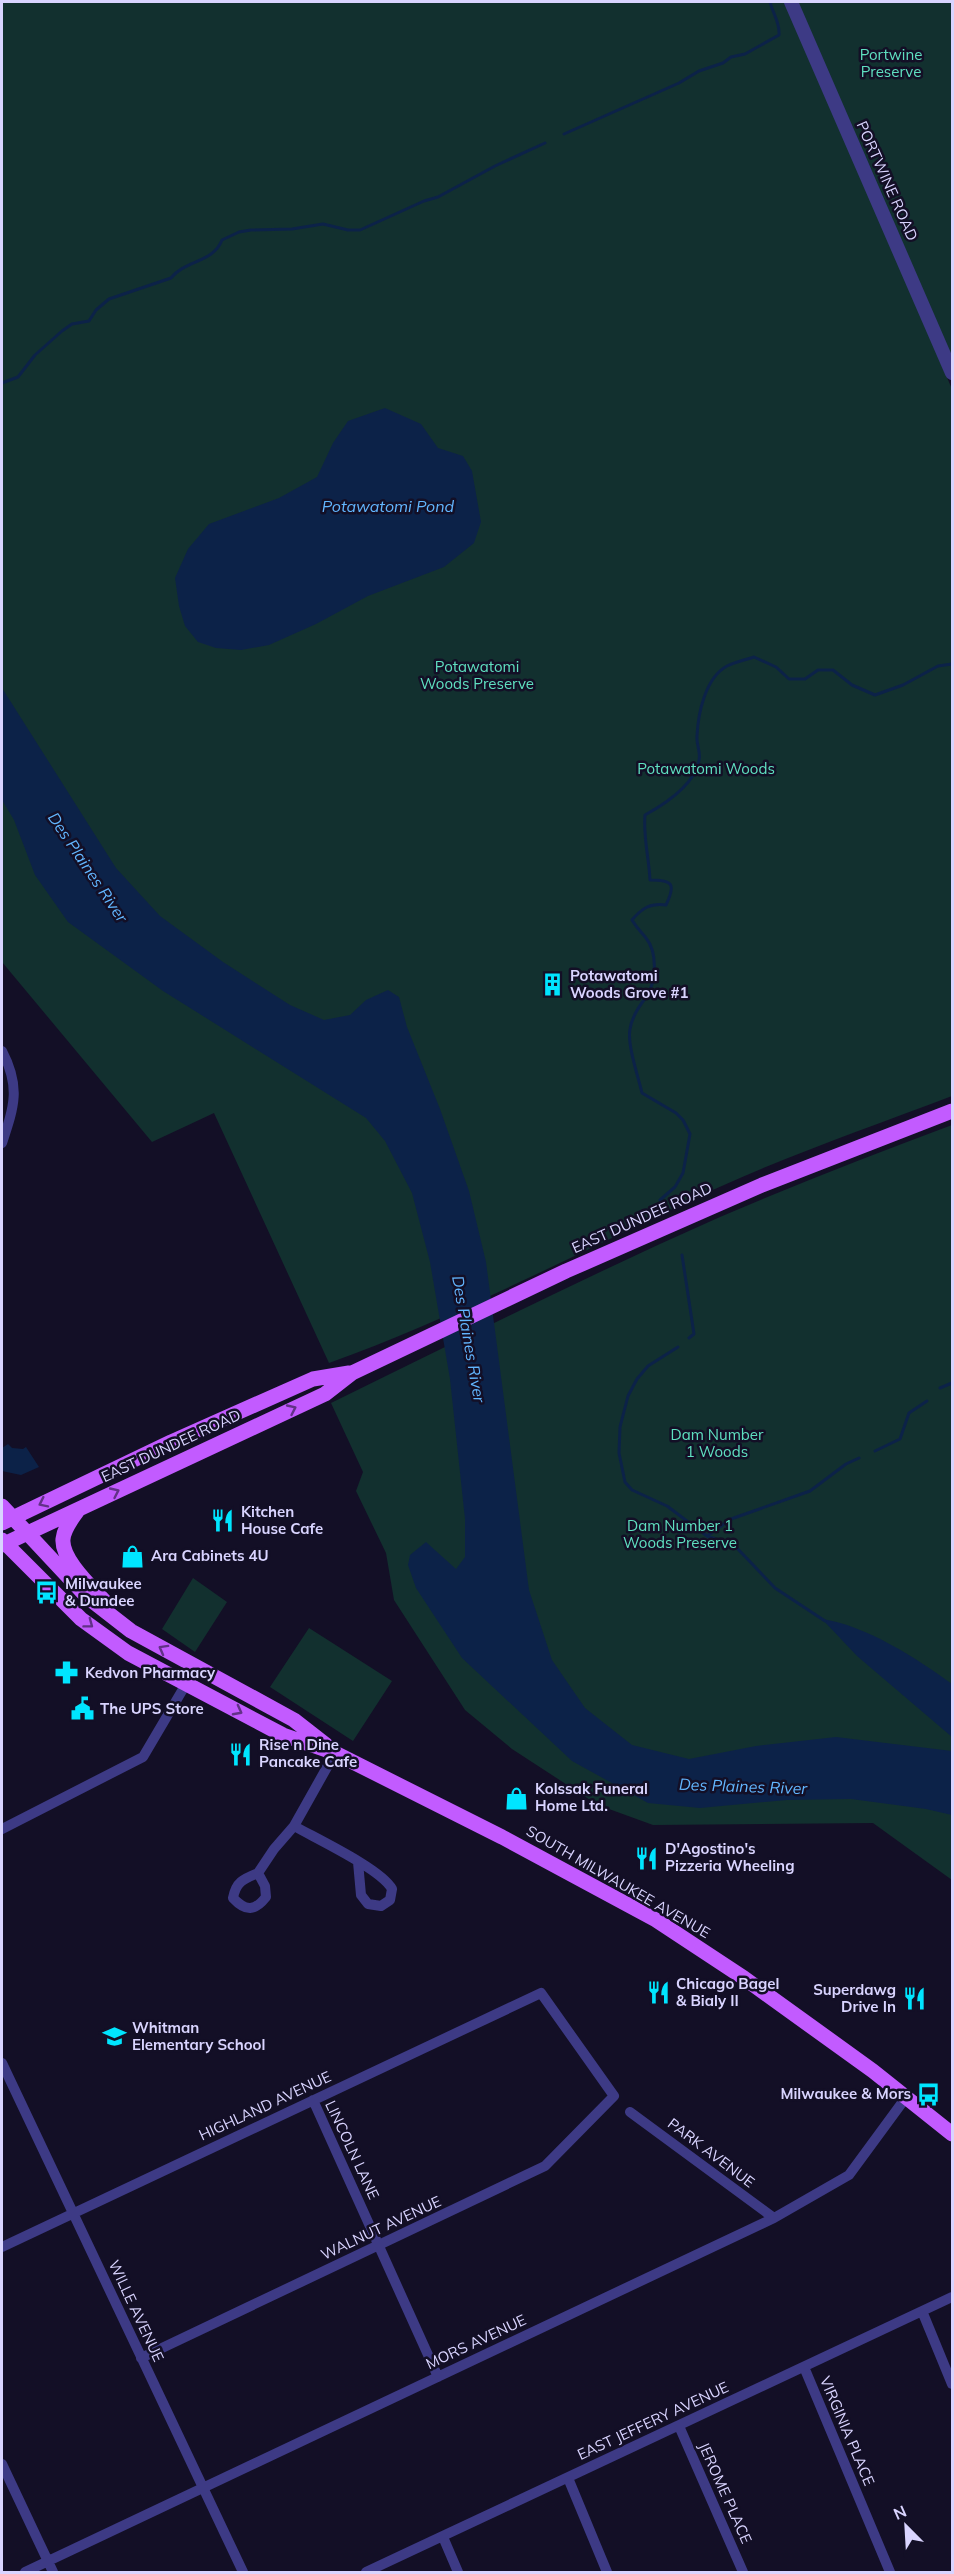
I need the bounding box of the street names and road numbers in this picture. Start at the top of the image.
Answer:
street label: PORTWINE ROAD [853,118,922,244]
street label: EAST DUNDEE ROAD [569,1178,715,1257]
street label: EAST DUNDEE ROAD [98,1405,244,1486]
street label: SOUTH MILWAUKEE AVENUE [523,1821,714,1942]
street label: HIGHLAND AVENUE [196,2067,334,2144]
street label: LINCOLN LANE [321,2097,384,2202]
street label: PARK AVENUE [664,2114,759,2192]
street label: WALNUT AVENUE [318,2191,444,2264]
street label: WILLE AVENUE [105,2257,168,2365]
street label: MORS AVENUE [423,2310,529,2373]
street label: VIRGINIA PLACE [816,2373,879,2489]
street label: EAST JEFFERY AVENUE [574,2377,732,2464]
street label: JEROME PLACE [695,2439,756,2547]

